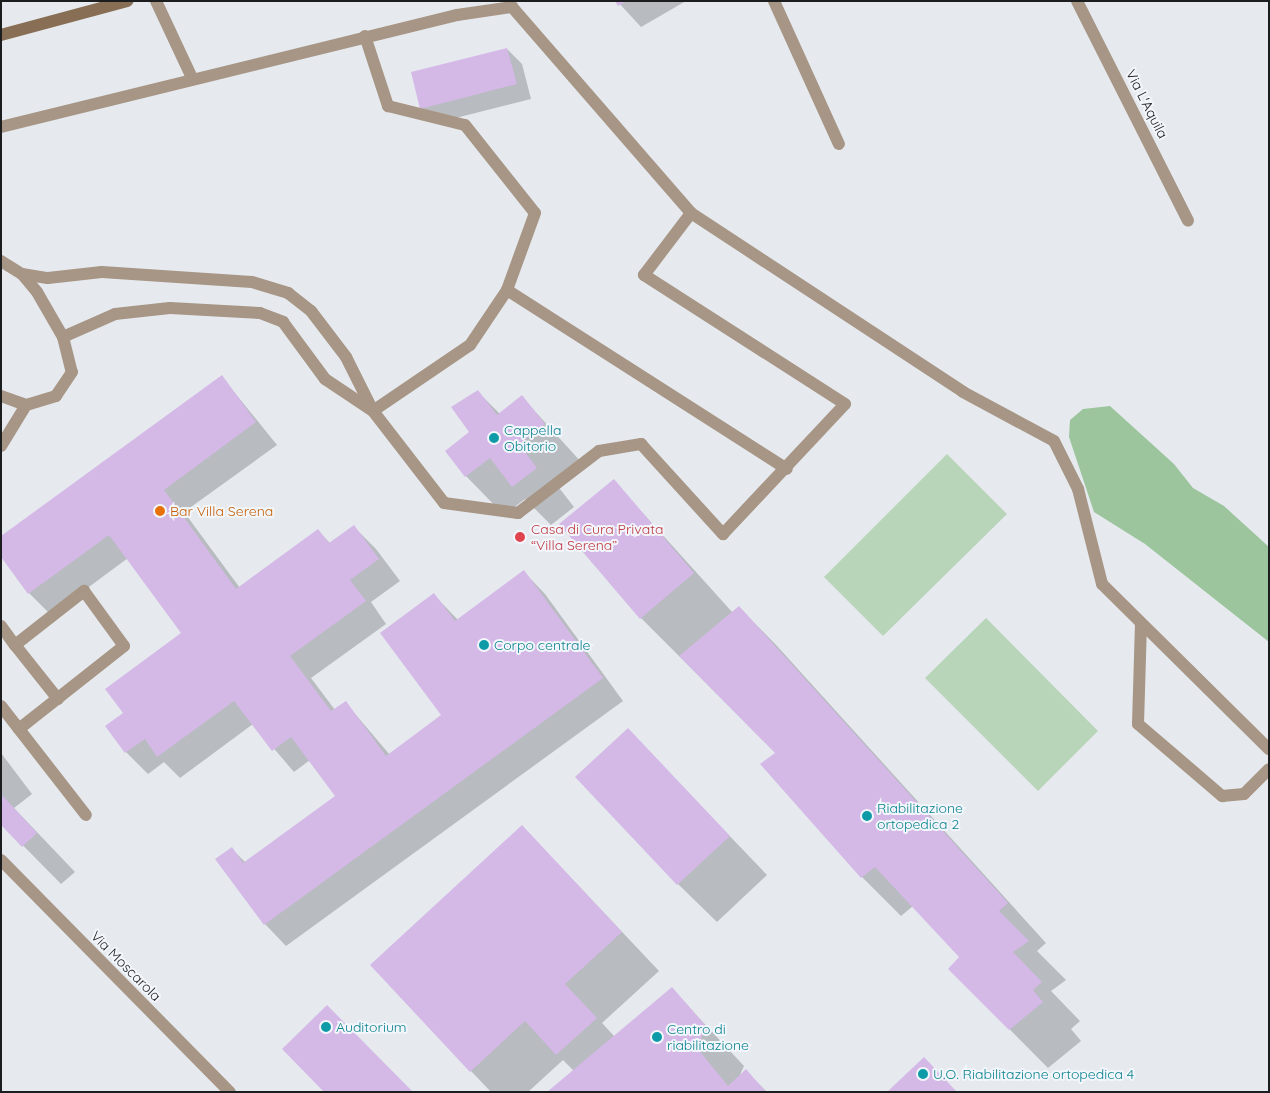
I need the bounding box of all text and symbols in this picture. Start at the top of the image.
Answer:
street label: Via L'Aquila [1122,67,1172,141]
place label: Cappella Obitorio [504,422,561,454]
marker: Cappella Obitorio [488,432,500,444]
place label: Bar Villa Serena [170,503,273,519]
marker: Bar Villa Serena [154,505,166,517]
place label: Casa di Cura Privata “Villa Serena” [531,521,663,554]
marker: Casa di Cura Privata “Villa Serena” [513,530,527,544]
place label: Corpo centrale [494,637,590,653]
marker: Corpo centrale [478,639,490,651]
place label: Riabilitazione ortopedica 2 [877,800,963,832]
marker: Riabilitazione ortopedica 2 [861,810,873,822]
street label: Via Moscarola [87,927,165,1005]
place label: Auditorium [336,1019,407,1035]
marker: Auditorium [320,1021,332,1033]
place label: Centro di riabilitazione [667,1021,749,1054]
marker: Centro di riabilitazione [651,1031,663,1043]
place label: U.O. Riabilitazione ortopedica 4 [933,1066,1134,1082]
marker: U.O. Riabilitazione ortopedica 4 [917,1068,929,1080]

